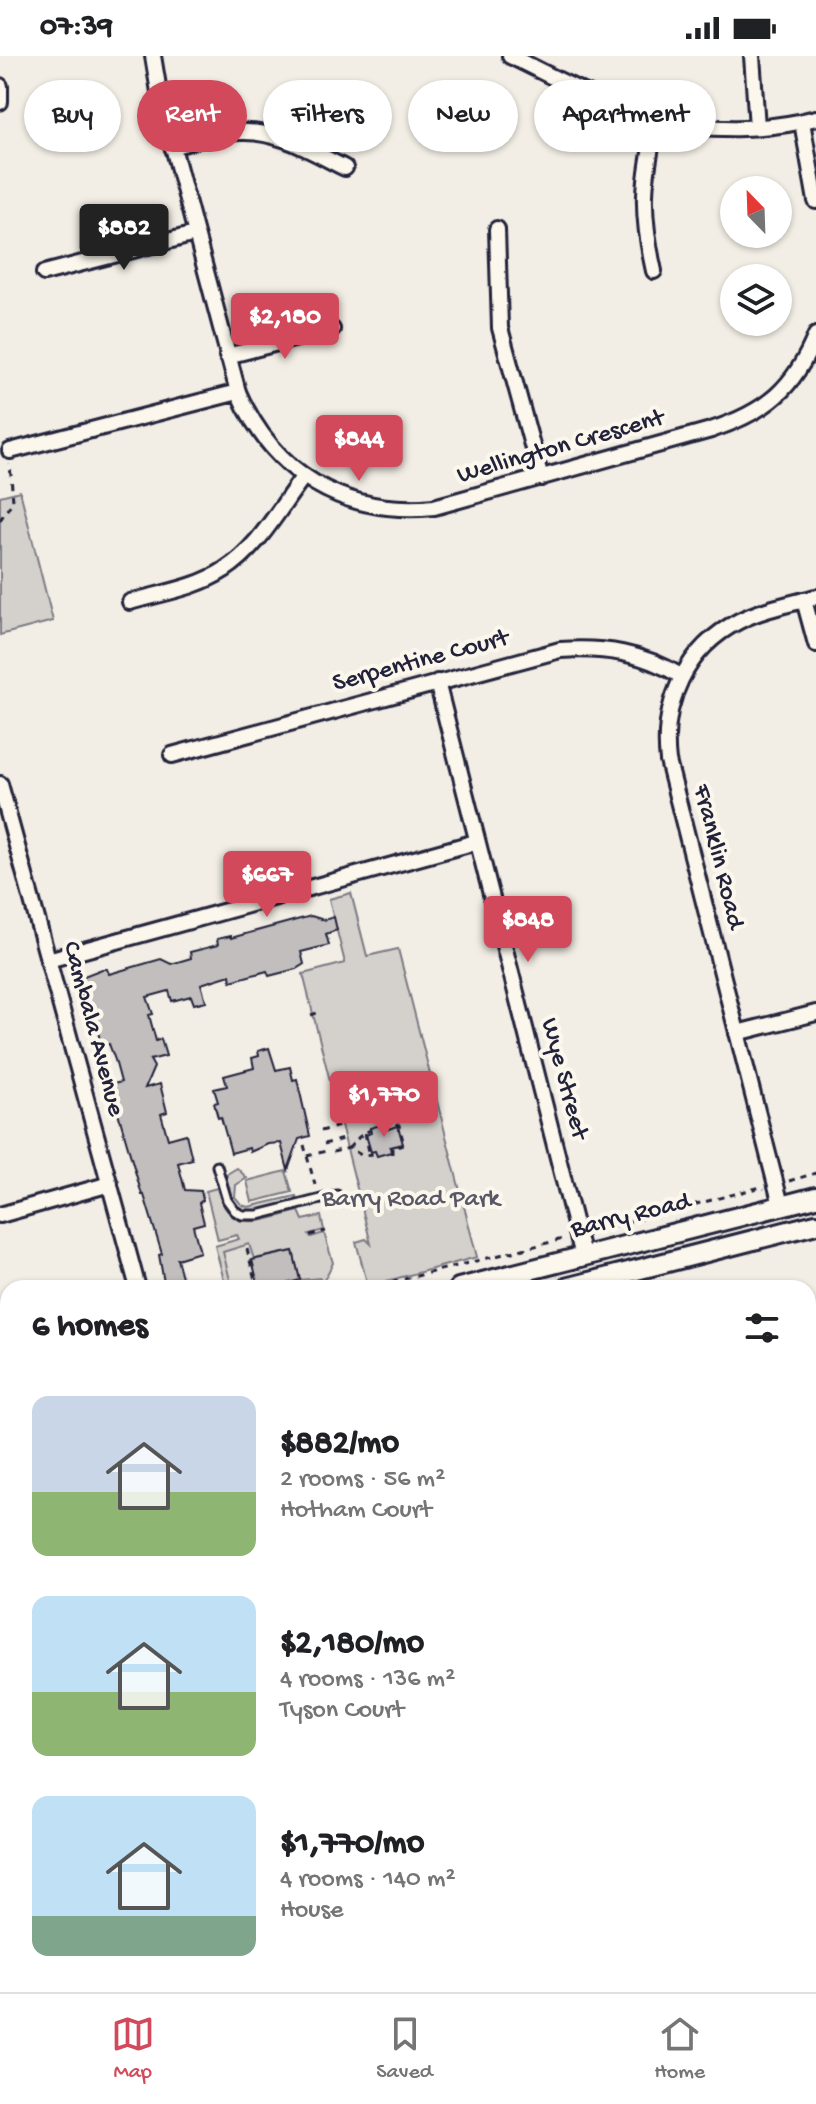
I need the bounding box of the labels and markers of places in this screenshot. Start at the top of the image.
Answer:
pin: $882 [77,204,171,272]
pin: $2,180 [220,293,350,361]
pin: $844 [312,415,406,483]
pin: $667 [220,851,314,919]
pin: $848 [481,896,575,964]
pin: $1,770 [319,1071,449,1139]

